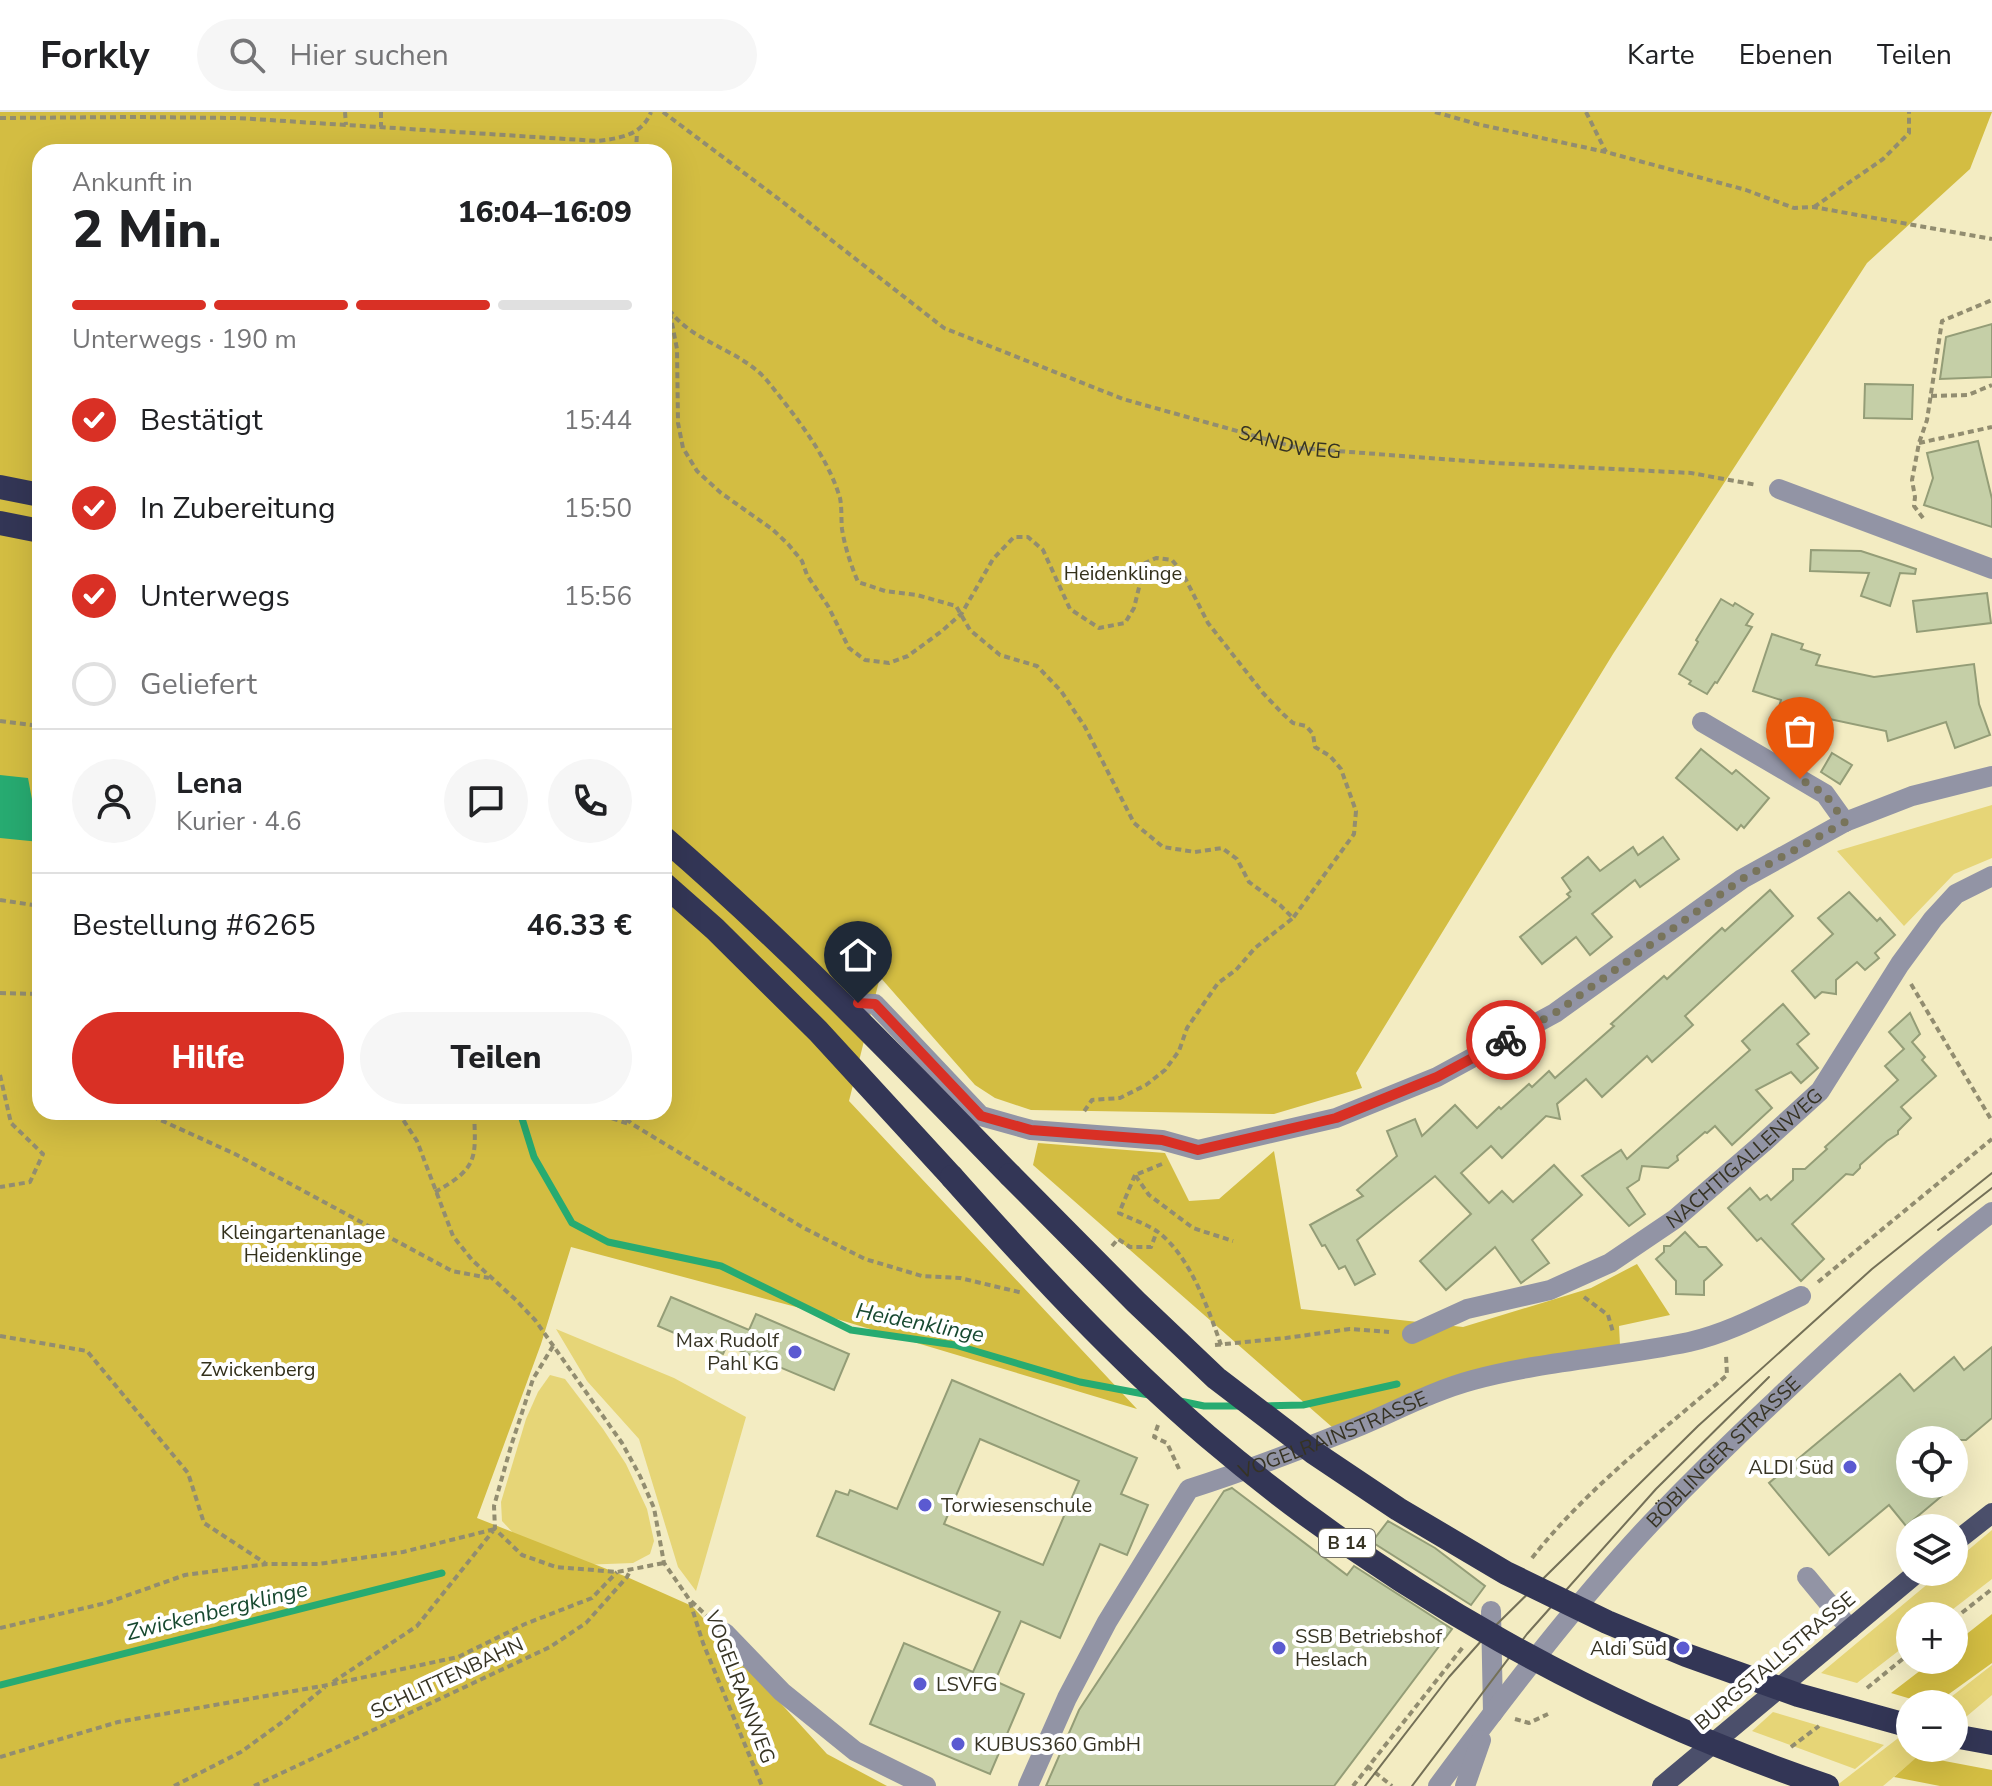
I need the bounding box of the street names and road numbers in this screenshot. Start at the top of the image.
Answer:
street label: SANDWEG [1236,419,1342,465]
street label: NACHTIGALLENWEG [1661,1082,1828,1235]
street label: BÖBLINGER STRASSE [1640,1370,1806,1533]
street label: VOGELRAINSTRASSE [1234,1384,1431,1485]
road number: B 14 [1319,1529,1375,1557]
street label: BURGSTALLSTRASSE [1689,1586,1861,1736]
street label: VOGELRAINWEG [698,1606,782,1767]
street label: SCHLITTENBAHN [366,1631,528,1725]

